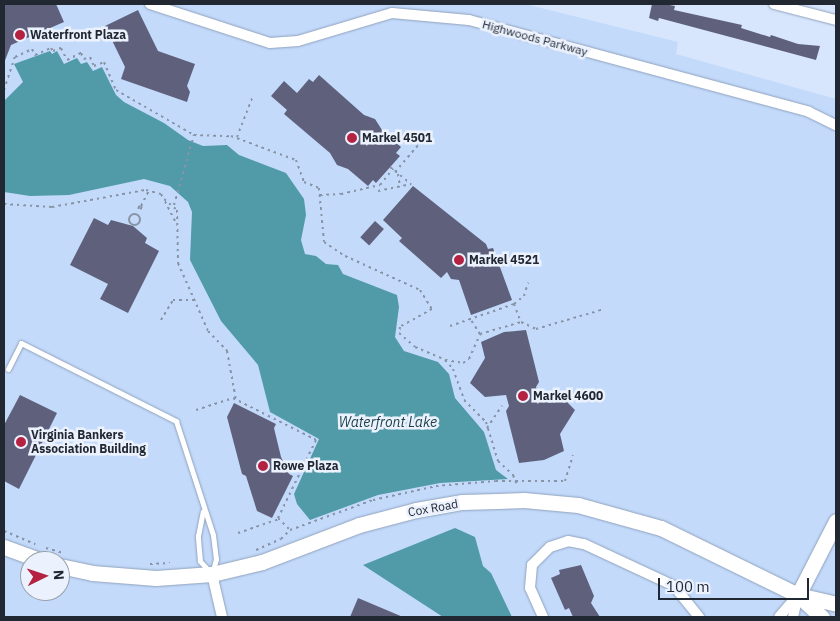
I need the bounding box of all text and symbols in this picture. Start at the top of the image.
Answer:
street label: Highwoods Parkway [481,17,589,59]
place label: Waterfront Plaza [30,28,126,42]
marker: Waterfront Plaza [14,29,26,41]
place label: Markel 4501 [362,131,432,145]
marker: Markel 4501 [346,132,358,144]
place label: Markel 4521 [469,253,539,267]
marker: Markel 4521 [453,254,465,266]
place label: Markel 4600 [533,389,603,403]
marker: Markel 4600 [517,390,529,402]
water label: Waterfront Lake [339,414,437,430]
place label: Virginia Bankers Association Building [31,428,146,456]
marker: Virginia Bankers Association Building [15,436,27,448]
place label: Rowe Plaza [273,459,338,473]
marker: Rowe Plaza [257,460,269,472]
street label: Cox Road [407,497,459,519]
north arrow [20,551,70,601]
scale bar [660,568,811,600]
text: N [50,569,68,581]
text: 100 m [666,577,710,596]

